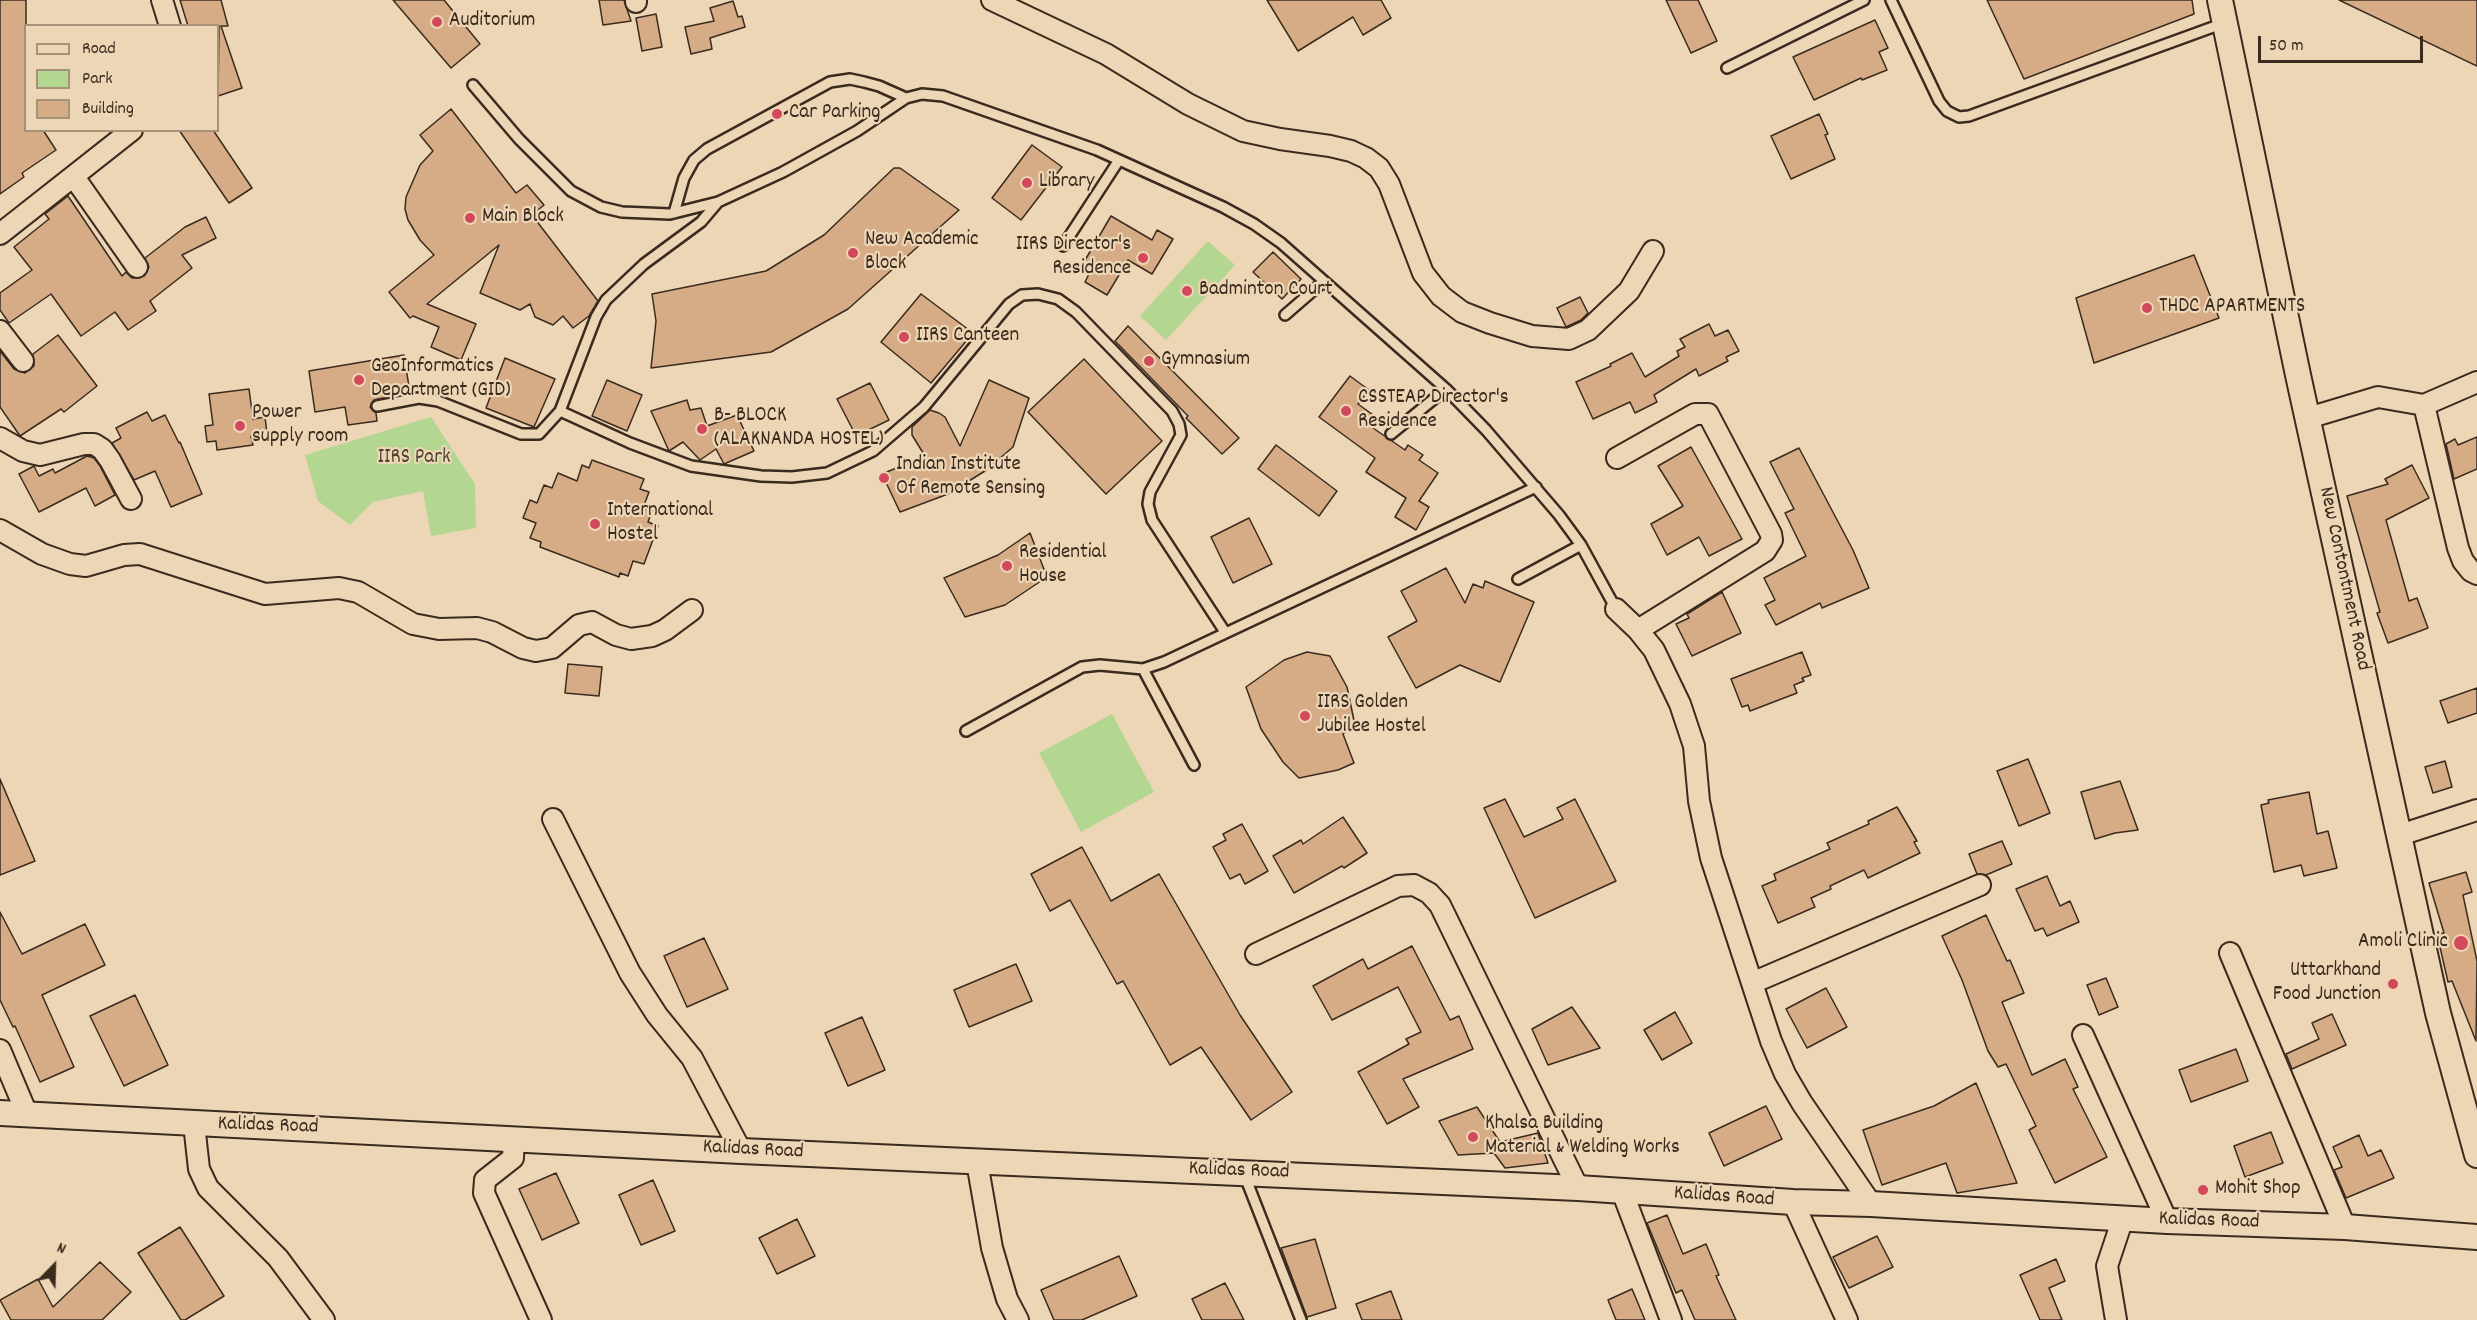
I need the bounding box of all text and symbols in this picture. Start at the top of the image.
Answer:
place label: Auditorium [449,9,535,35]
marker: Auditorium [430,15,444,29]
legend [24,24,219,132]
scale bar [2261,24,2426,62]
text: 50 m [2269,34,2304,59]
text: Road [82,37,116,62]
text: Park [82,67,113,92]
text: Building [82,97,134,122]
place label: Car Parking [789,101,880,127]
marker: Car Parking [770,107,784,121]
place label: Library [1039,170,1094,196]
marker: Library [1020,176,1034,190]
place label: Main Block [482,205,564,231]
marker: Main Block [463,211,477,225]
place label: New Academic Block [865,228,979,278]
place label: IIRS Director's Residence [1016,233,1131,283]
marker: New Academic Block [846,246,860,260]
marker: IIRS Director's Residence [1136,251,1150,265]
place label: Badminton Court [1199,278,1333,304]
marker: Badminton Court [1180,284,1194,298]
place label: THDC APARTMENTS [2159,295,2305,321]
marker: THDC APARTMENTS [2140,301,2154,315]
place label: IIRS Canteen [916,324,1019,350]
marker: IIRS Canteen [897,330,911,344]
place label: Gymnasium [1161,348,1250,374]
marker: Gymnasium [1142,354,1156,368]
place label: GeoInformatics Department (GID) [371,355,511,405]
marker: GeoInformatics Department (GID) [352,373,366,387]
place label: CSSTEAP Director's Residence [1358,386,1509,436]
place label: Power supply room [252,401,348,451]
place label: B- BLOCK (ALAKNANDA HOSTEL) [714,404,884,454]
marker: CSSTEAP Director's Residence [1339,404,1353,418]
marker: Power supply room [233,419,247,433]
marker: B- BLOCK (ALAKNANDA HOSTEL) [695,422,709,436]
park label: IIRS Park [377,446,451,472]
place label: Indian Institute Of Remote Sensing [896,453,1045,503]
marker: Indian Institute Of Remote Sensing [877,471,891,485]
street label: New Contontment Road [2311,485,2375,673]
place label: International Hostel [607,499,713,549]
marker: International Hostel [588,517,602,531]
place label: Residential House [1019,541,1106,591]
marker: Residential House [1000,559,1014,573]
place label: IIRS Golden Jubilee Hostel [1317,691,1426,741]
marker: IIRS Golden Jubilee Hostel [1298,709,1312,723]
place label: Amoli Clinic [2358,930,2448,956]
marker: Amoli Clinic [2452,934,2470,952]
place label: Uttarkhand Food Junction [2273,959,2381,1009]
marker: Uttarkhand Food Junction [2386,977,2400,991]
place label: Khalsa Building Material & Welding Works [1485,1112,1680,1162]
street label: Kalidas Road [217,1113,319,1141]
marker: Khalsa Building Material & Welding Works [1466,1130,1480,1144]
street label: Kalidas Road [702,1136,804,1166]
street label: Kalidas Road [1188,1158,1290,1186]
place label: Mohit Shop [2215,1177,2301,1203]
street label: Kalidas Road [1673,1182,1775,1214]
marker: Mohit Shop [2196,1183,2210,1197]
street label: Kalidas Road [2158,1208,2260,1236]
north arrow [24,1236,84,1296]
text: N [53,1237,69,1261]

